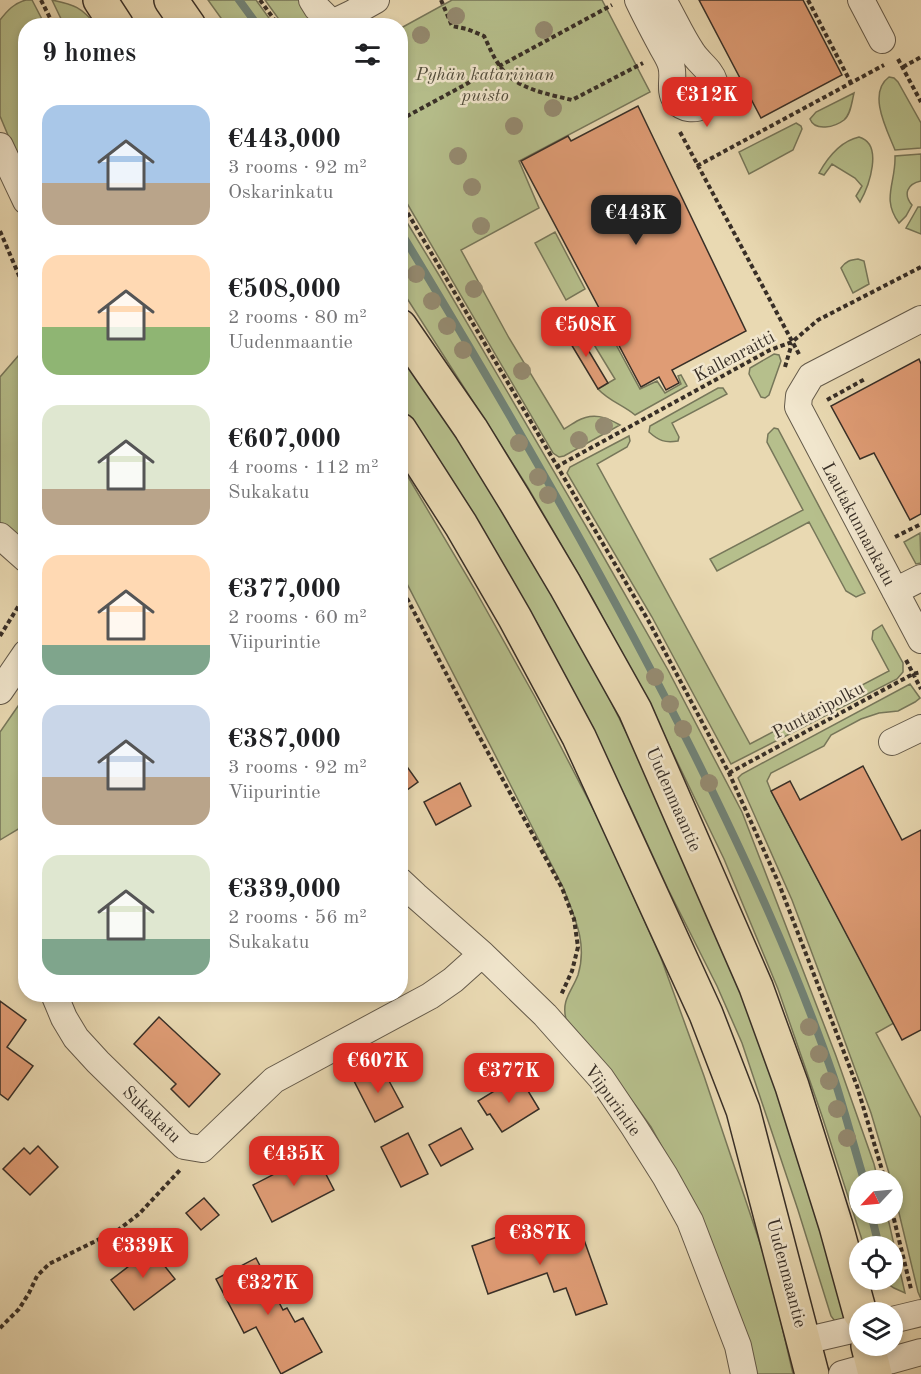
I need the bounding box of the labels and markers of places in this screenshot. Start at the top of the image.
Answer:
pin: €312K [665,77,749,128]
pin: €443K [594,195,678,246]
pin: €508K [544,307,628,358]
pin: €607K [336,1043,420,1094]
pin: €377K [467,1053,551,1104]
pin: €435K [252,1136,336,1187]
pin: €387K [498,1215,582,1266]
pin: €339K [101,1228,185,1279]
pin: €327K [226,1265,310,1316]

